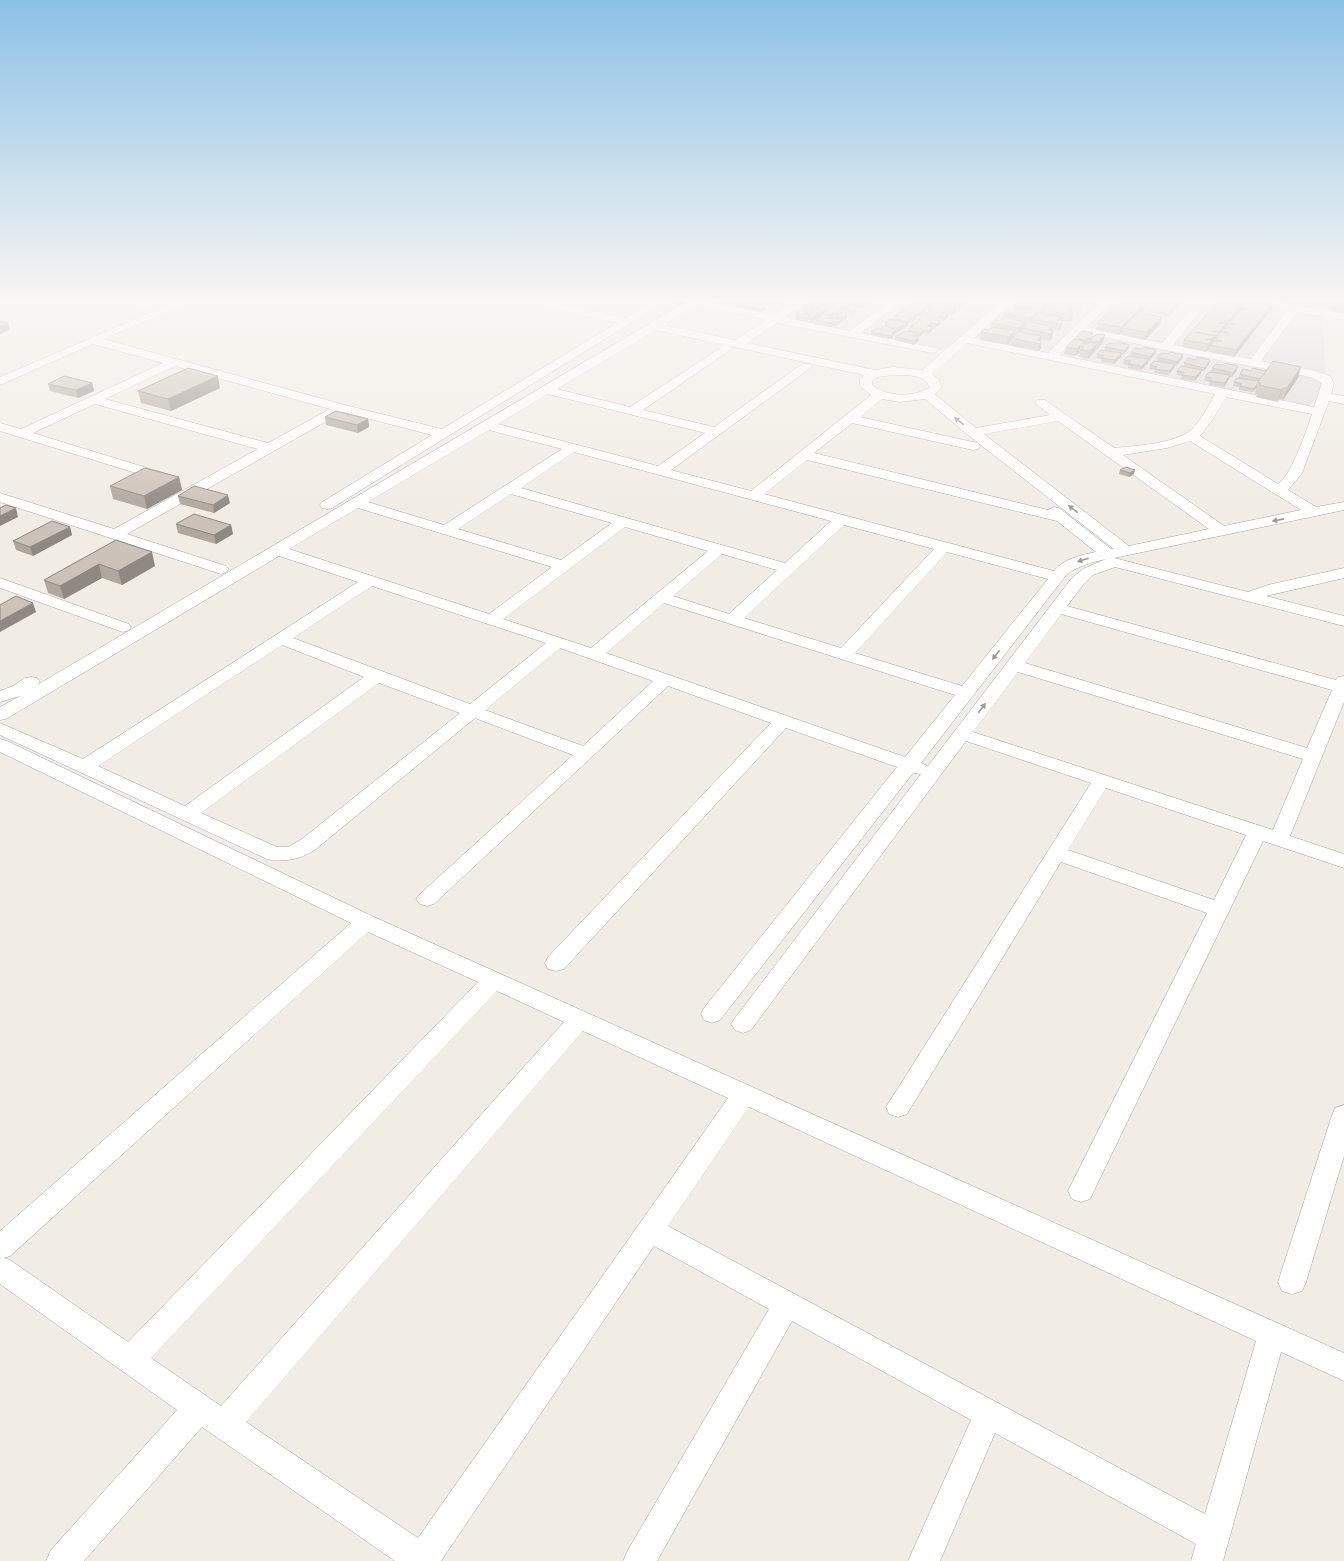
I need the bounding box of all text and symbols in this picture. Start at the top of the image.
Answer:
one-way arrow [954,416,965,425]
one-way arrow [1067,505,1078,513]
one-way arrow [1272,517,1284,523]
one-way arrow [1076,557,1088,563]
one-way arrow [992,649,1000,660]
one-way arrow [978,703,986,713]

